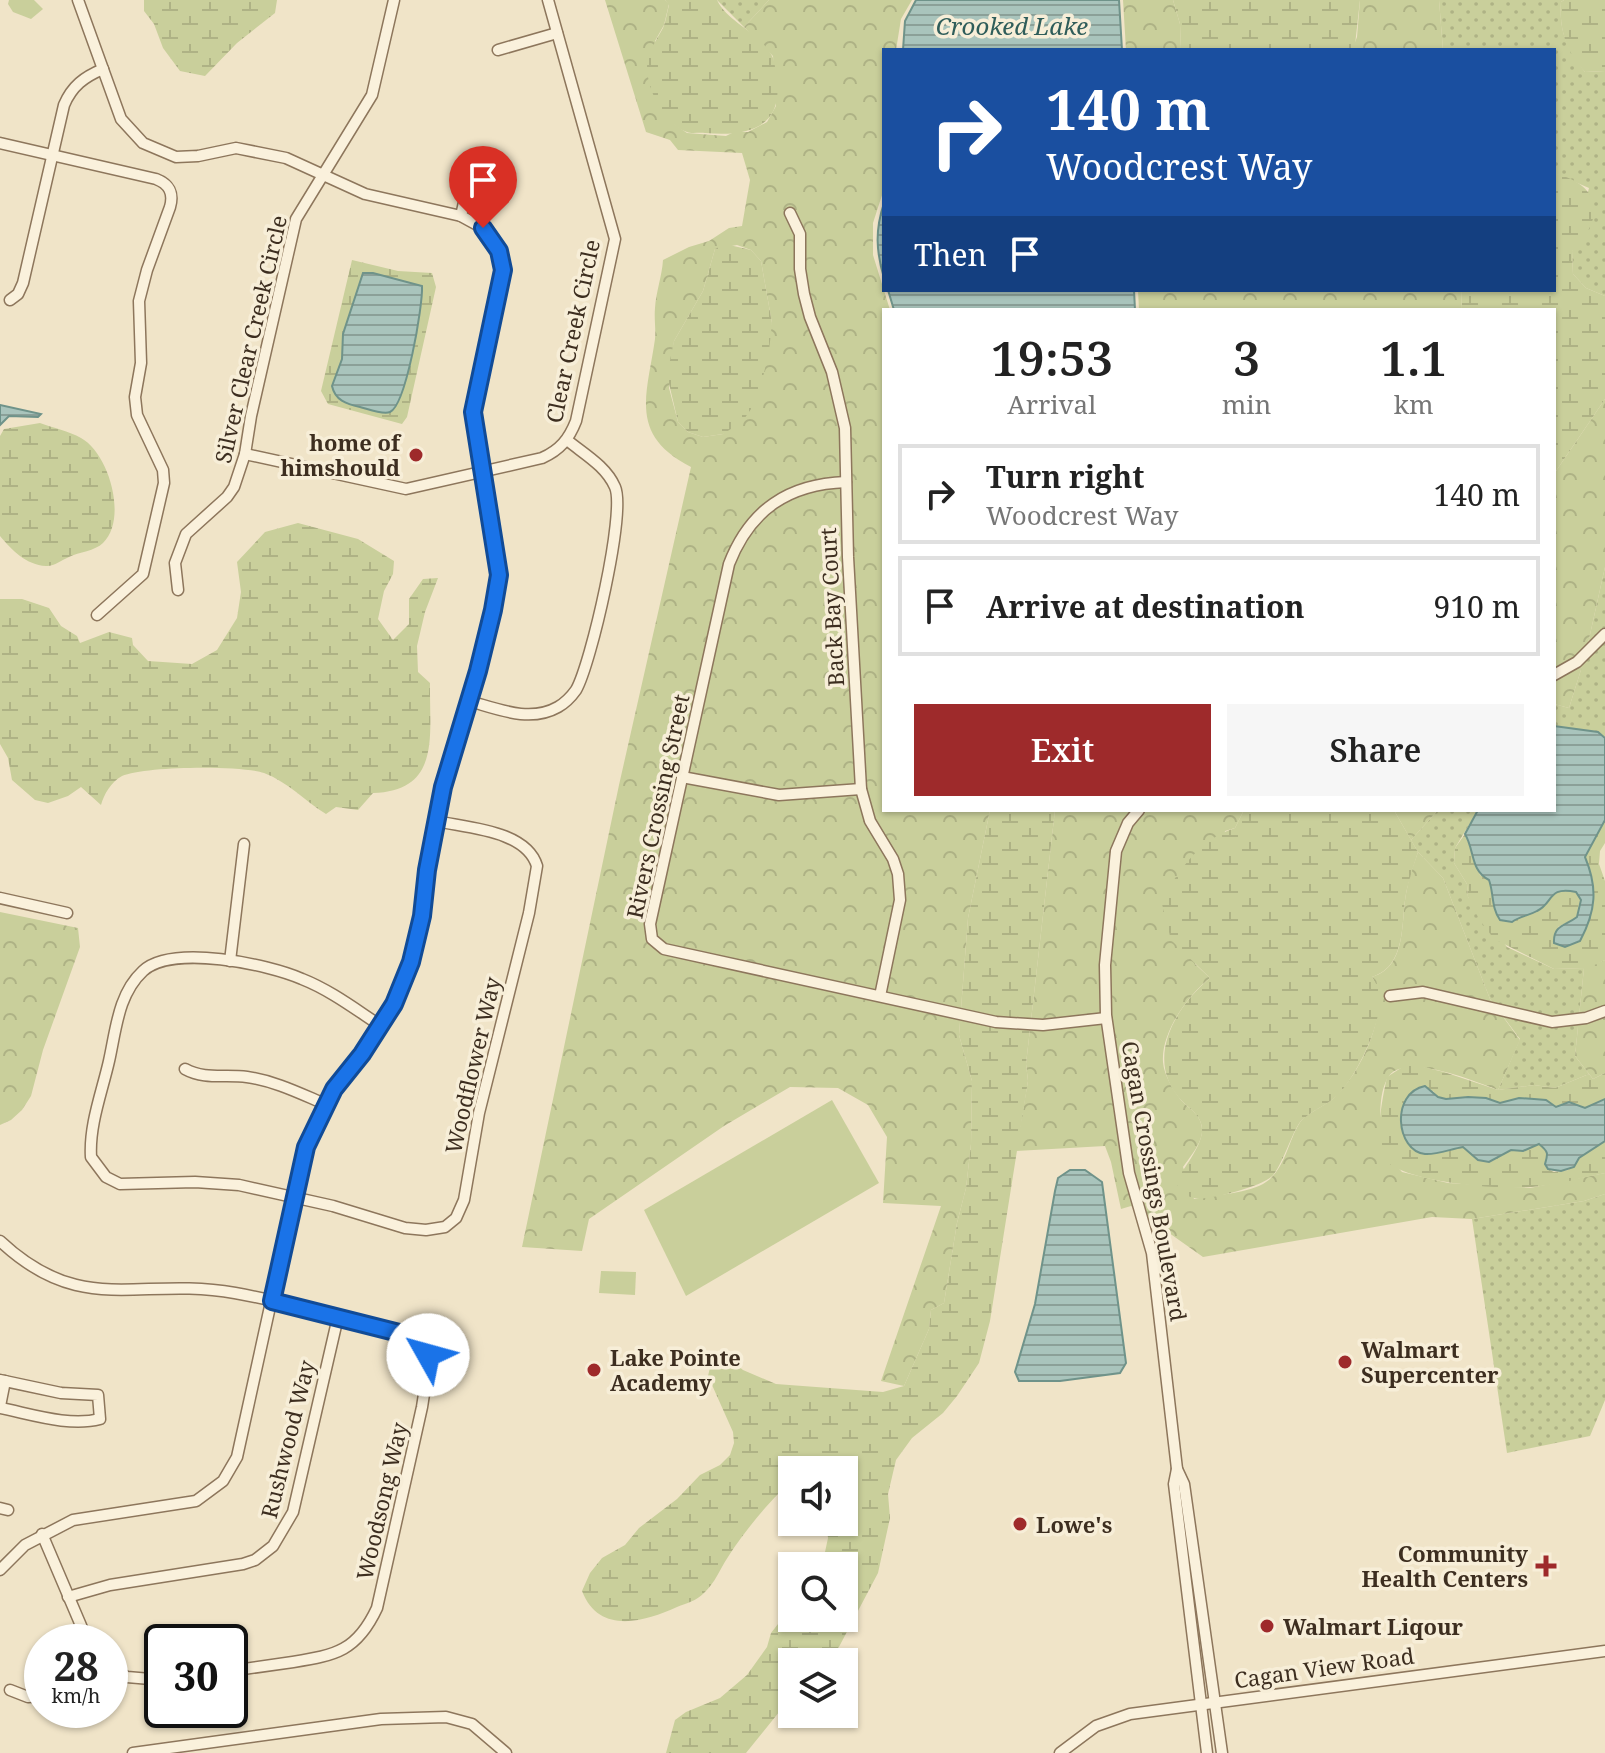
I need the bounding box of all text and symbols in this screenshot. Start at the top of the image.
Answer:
water label: Crooked Lake [936,9,1088,42]
text: 140 m [1046,70,1211,146]
icon: right [914,80,1018,184]
text: Woodcrest Way [1046,142,1312,191]
pin [449,146,517,228]
icon: arrive [461,158,505,202]
street label: Silver Clear Creek Circle [207,212,293,466]
icon: arrive [1003,232,1047,276]
text: Then [914,234,987,275]
street label: Clear Creek Circle [538,236,606,426]
text: 19:53 [991,325,1113,390]
text: 3 [1233,325,1260,390]
text: 1.1 [1380,325,1447,390]
text: Arrival [1007,386,1096,422]
text: min [1222,386,1271,422]
text: km [1394,386,1434,422]
place label: home of himshould [280,427,402,482]
marker: home of himshould [407,446,425,464]
text: Turn right [986,456,1144,497]
icon: right [918,472,962,516]
text: 140 m [1434,474,1520,515]
text: Woodcrest Way [986,497,1178,533]
street label: Back Bay Court [812,527,850,687]
icon: arrive [918,584,962,628]
text: Arrive at destination [986,586,1305,627]
text: 910 m [1434,586,1520,627]
street label: Rivers Crossing Street [619,691,695,921]
button: Exit [914,704,1211,796]
button: Share [1227,704,1524,796]
street label: Woodflower Way [437,973,507,1156]
street label: Cagan Crossings Boulevard [1116,1039,1194,1324]
position arrow [386,1313,470,1397]
place label: Walmart Supercenter [1361,1334,1499,1389]
place label: Lake Pointe Academy [610,1342,741,1397]
marker: Walmart Supercenter [1336,1353,1354,1371]
street label: Rushwood Way [253,1356,321,1521]
marker: Lake Pointe Academy [585,1361,603,1379]
street label: Woodsong Way [348,1419,414,1583]
map controls [778,1456,858,1728]
button: sound [778,1456,858,1536]
place label: Lowe's [1036,1509,1112,1539]
marker: Lowe's [1011,1515,1029,1533]
place label: Community Health Centers [1362,1538,1528,1593]
button: search [778,1552,858,1632]
marker: Community Health Centers [1535,1555,1557,1577]
place label: Walmart Liqour [1283,1611,1464,1641]
marker: Walmart Liqour [1258,1617,1276,1635]
speed limit sign: 30 [144,1624,248,1728]
text: 28 [53,1638,99,1693]
street label: Cagan View Road [1232,1639,1416,1694]
button: layers [778,1648,858,1728]
text: km/h [51,1682,101,1709]

